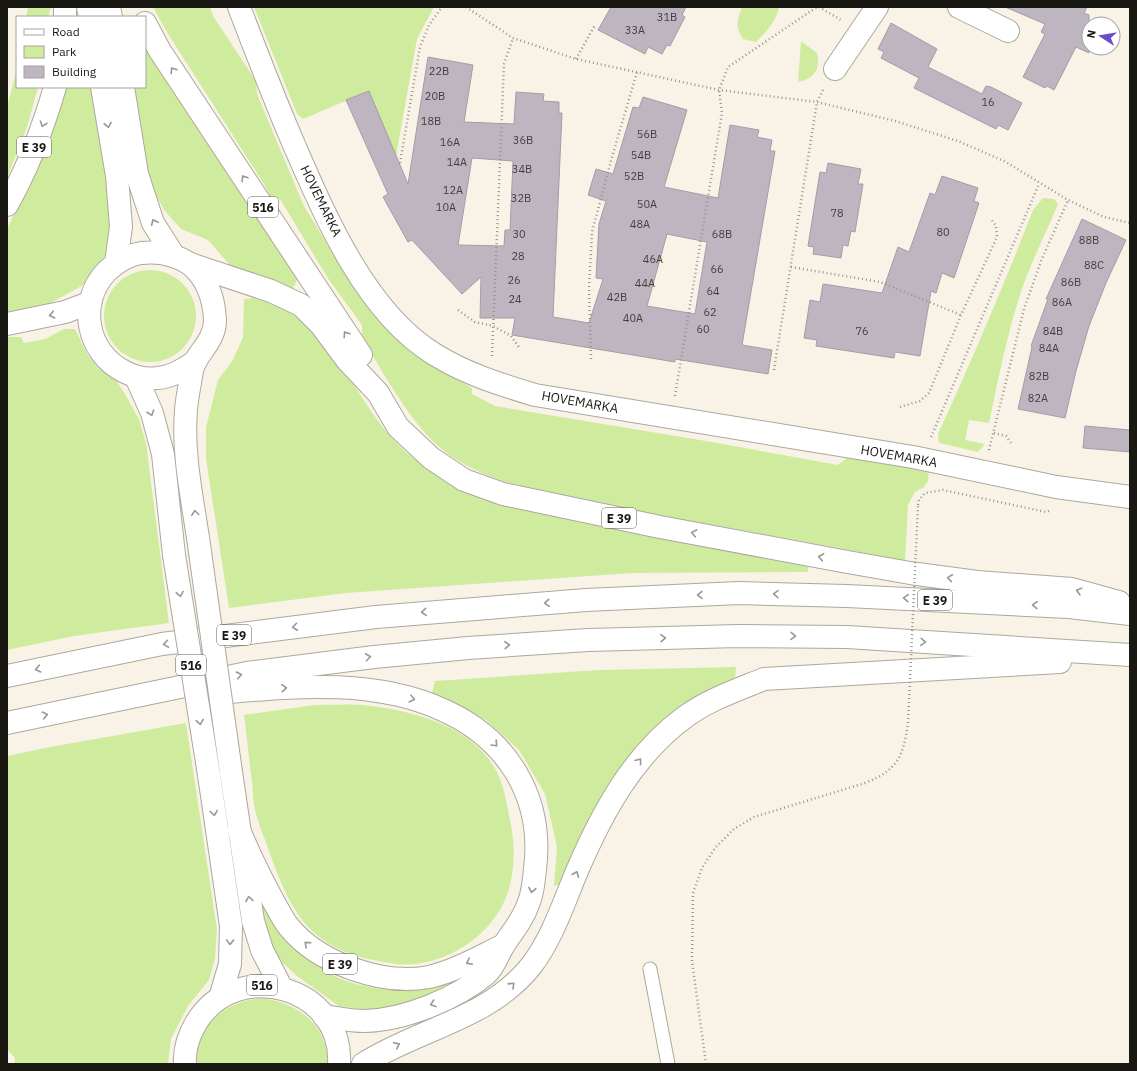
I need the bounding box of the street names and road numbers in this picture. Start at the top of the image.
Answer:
road number: E 39 [17,137,51,157]
street label: HOVEMARKA [296,162,346,240]
road number: 516 [248,197,278,217]
street label: HOVEMARKA [540,387,620,417]
street label: HOVEMARKA [859,441,939,471]
road number: E 39 [602,508,636,528]
road number: E 39 [918,590,952,610]
road number: E 39 [217,625,251,645]
road number: 516 [176,655,206,675]
road number: E 39 [323,954,357,974]
road number: 516 [247,975,277,995]

